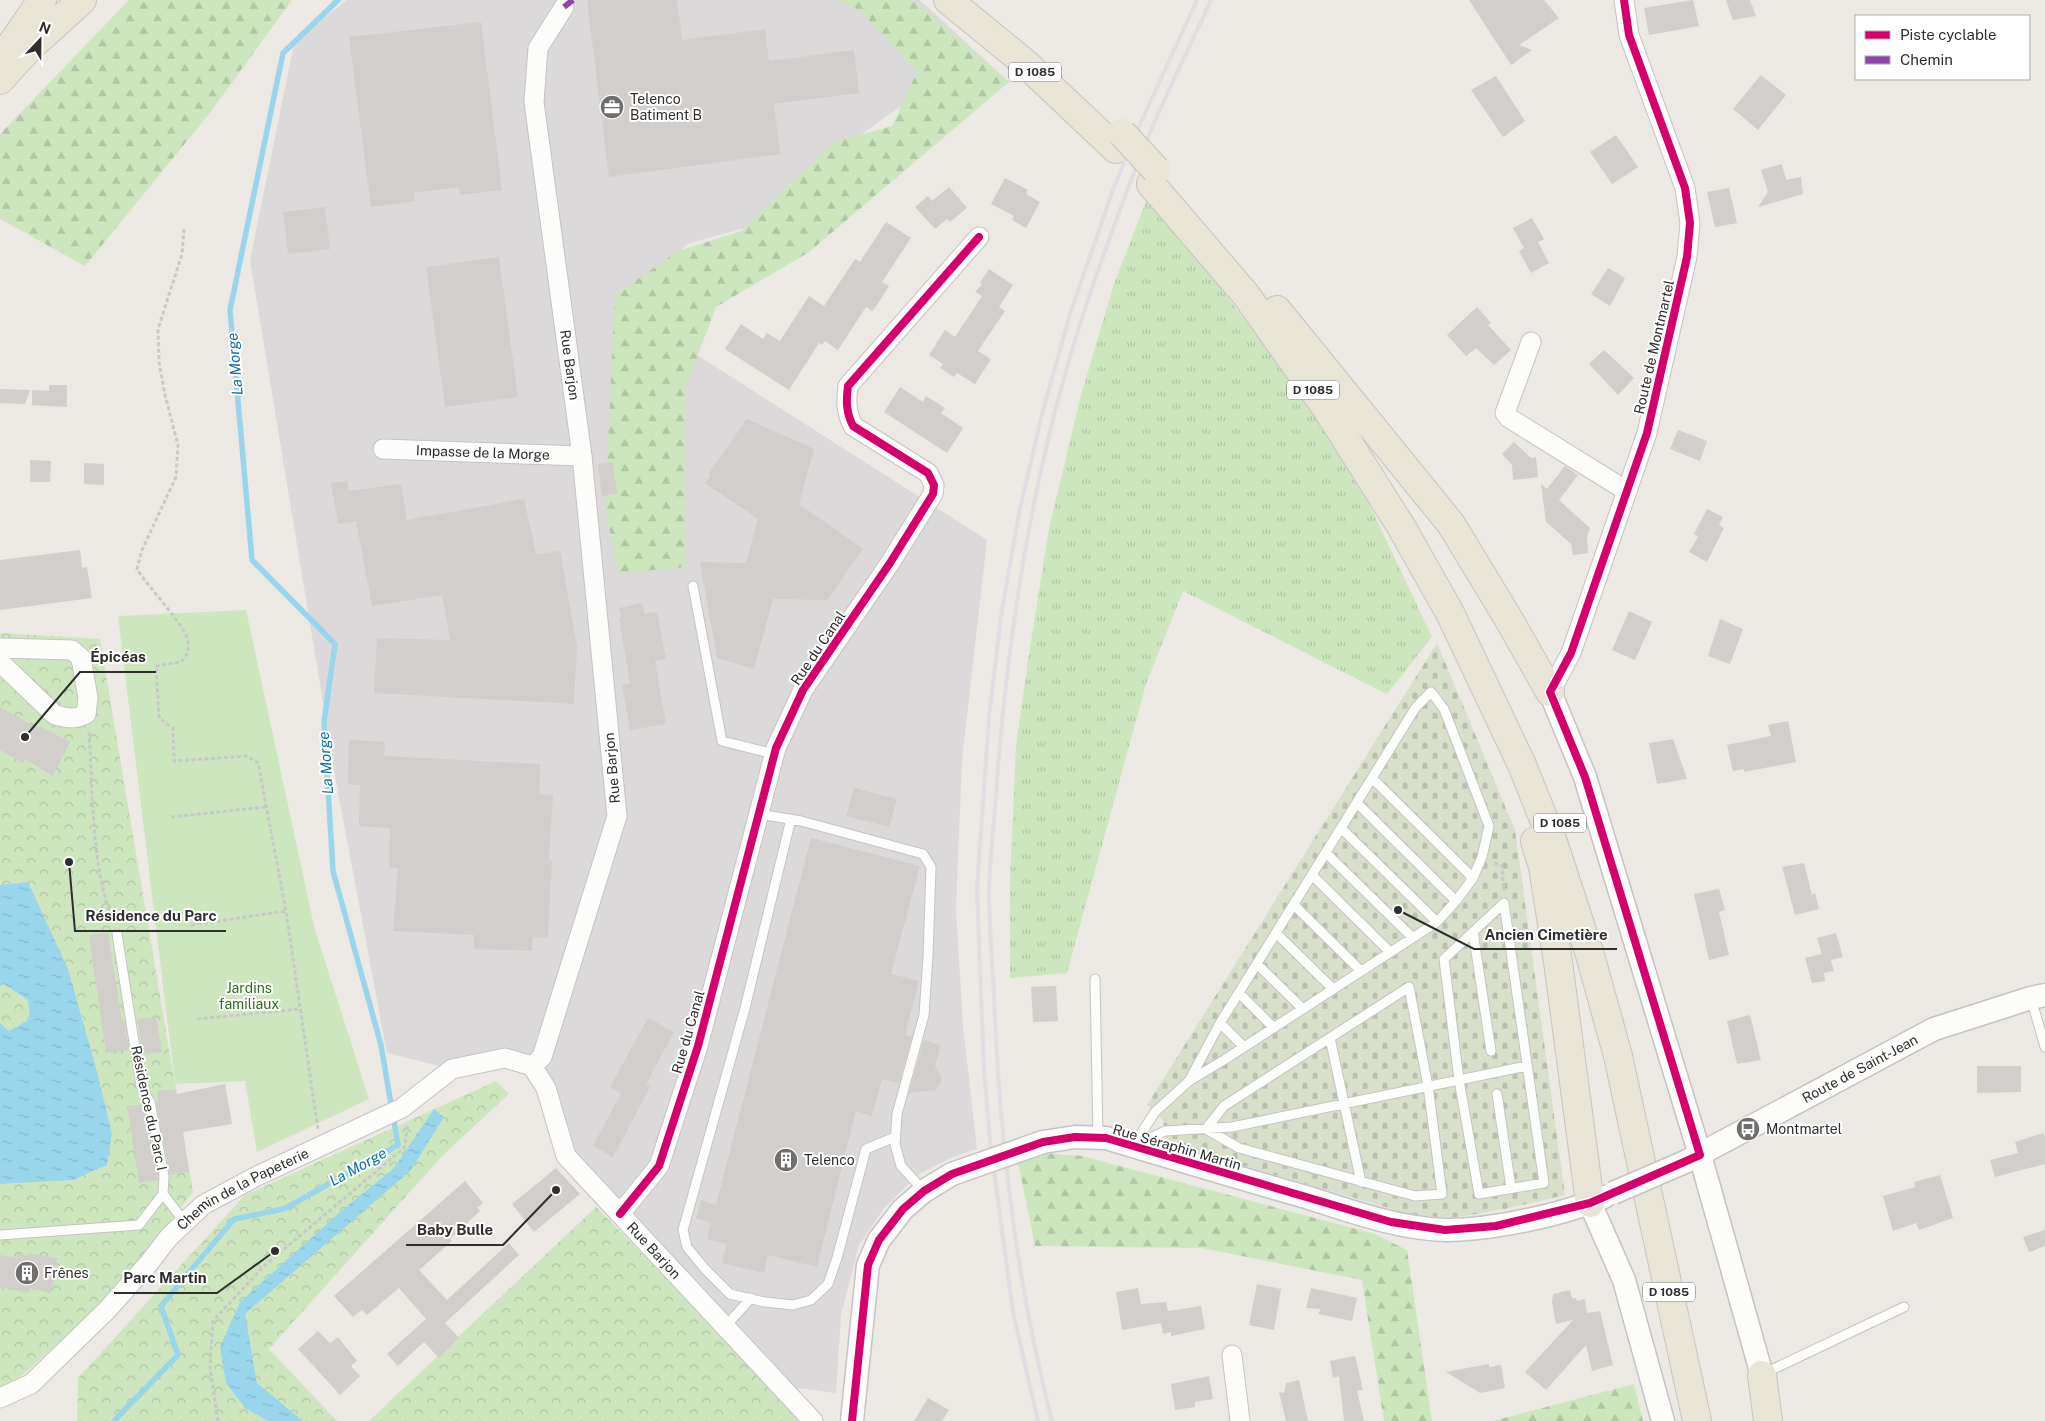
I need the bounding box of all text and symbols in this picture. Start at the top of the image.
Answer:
north arrow [15,15,65,65]
legend [1855,15,2030,80]
text: N [37,18,53,37]
text: Piste cyclable [1900,26,1997,43]
text: Chemin [1900,51,1953,68]
road number: D 1085 [1009,62,1061,82]
place label: Telenco Batiment B [630,91,702,123]
office icon: Telenco Batiment B [599,94,625,120]
street label: Route de Montmartel [1631,278,1677,416]
street label: Rue Barjon [557,329,583,401]
water label: La Morge [223,332,246,396]
road number: D 1085 [1287,380,1339,400]
street label: Impasse de la Morge [416,442,550,463]
street label: Rue du Canal [787,608,849,688]
callout: Épicéas [80,642,156,672]
text: Épicéas [90,648,146,665]
water label: La Morge [315,731,336,795]
street label: Rue Barjon [601,732,623,804]
road number: D 1085 [1534,814,1586,832]
callout: Résidence du Parc [75,901,226,931]
text: Résidence du Parc [85,907,217,924]
callout: Ancien Cimetière [1474,919,1617,949]
text: Ancien Cimetière [1484,926,1608,943]
park label: Jardins familiaux [219,980,279,1012]
street label: Rue du Canal [668,989,708,1075]
street label: Route de Saint-Jean [1799,1031,1920,1106]
street label: Résidence du Parc I [128,1044,170,1172]
bus stop icon: Montmartel [1735,1116,1761,1142]
street label: Rue Séraphin Martin [1111,1121,1243,1173]
place label: Montmartel [1766,1121,1842,1137]
water label: La Morge [326,1144,389,1189]
street label: Chemin de la Papeterie [174,1145,311,1233]
building icon: Telenco [773,1147,799,1173]
place label: Telenco [804,1152,855,1168]
callout: Baby Bulle [406,1215,503,1245]
street label: Rue Barjon [624,1219,684,1282]
text: Baby Bulle [417,1221,493,1238]
building icon: Frênes [14,1260,40,1286]
callout: Parc Martin [114,1263,217,1293]
place label: Frênes [44,1265,89,1281]
text: Parc Martin [123,1269,207,1286]
road number: D 1085 [1643,1282,1695,1301]

